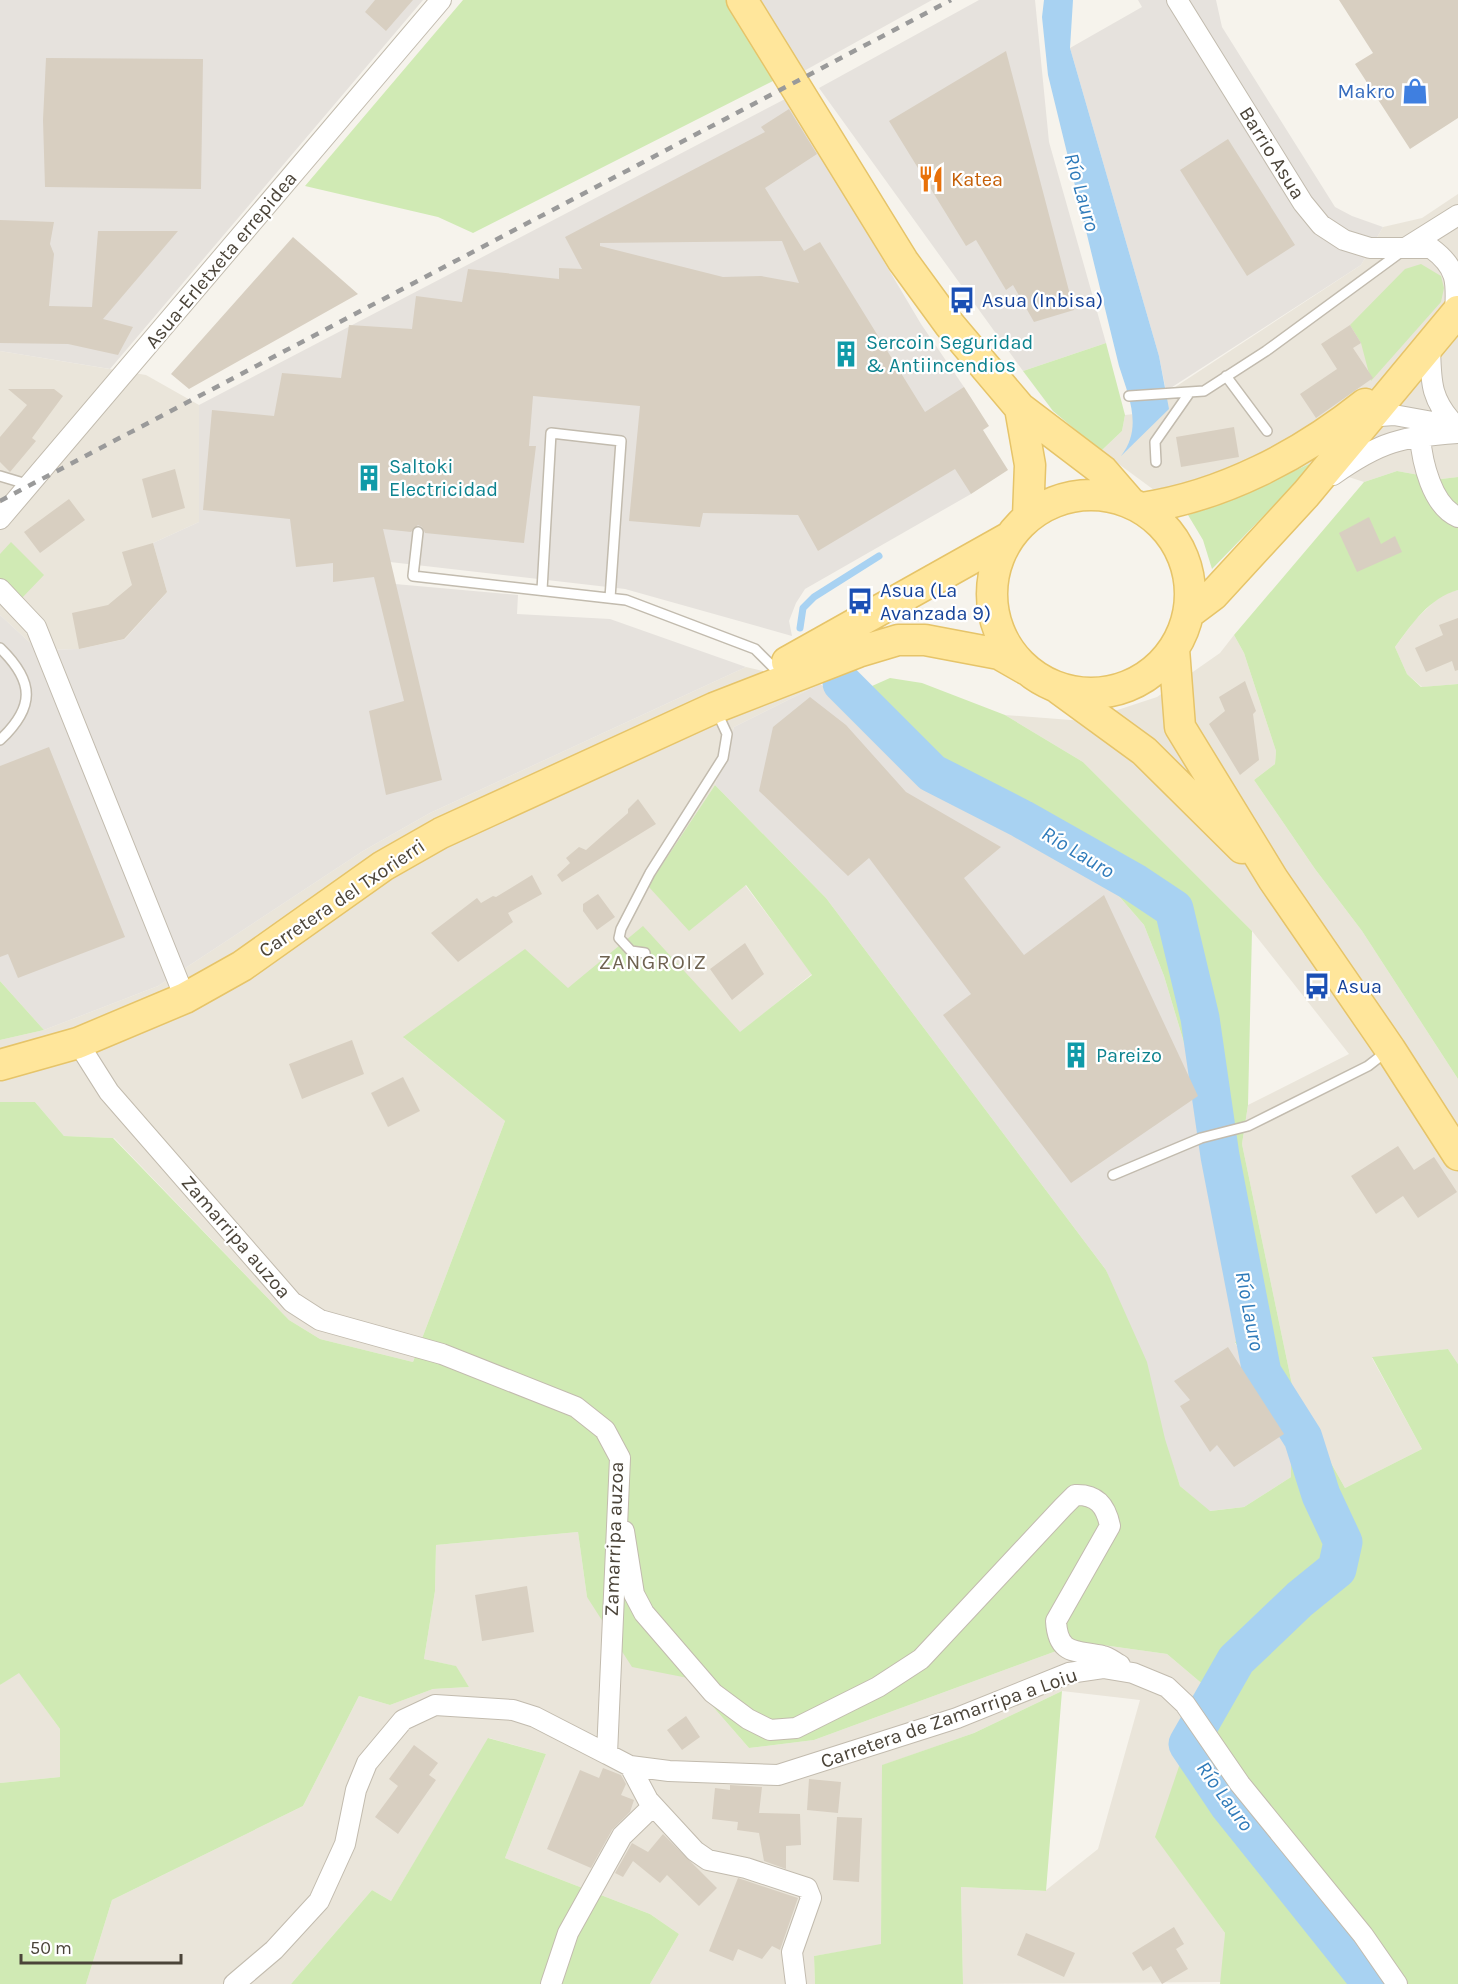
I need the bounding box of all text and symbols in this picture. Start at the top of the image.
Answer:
shop icon: Makro [1400,76,1430,106]
place label: Makro [1338,80,1395,103]
street label: Barrio Asua [1235,103,1309,203]
water label: Río Lauro [1059,150,1105,235]
restaurant icon: Katea [916,164,946,194]
street label: Asua-Erletxeta errepidea [140,167,302,353]
place label: Katea [951,168,1003,191]
bus stop icon: Asua (Inbisa) [947,285,977,315]
place label: Asua (Inbisa) [982,289,1103,312]
place label: Sercoin Seguridad & Antiincendios [866,331,1033,377]
building icon: Sercoin Seguridad & Antiincendios [831,339,861,369]
place label: Saltoki Electricidad [389,455,498,501]
building icon: Saltoki Electricidad [354,463,384,493]
place label: Asua (La Avanzada 9) [880,579,991,625]
bus stop icon: Asua (La Avanzada 9) [845,586,875,616]
water label: Río Lauro [1037,821,1119,883]
street label: Carretera del Txorierri [255,834,429,962]
district label: ZANGROIZ [598,950,708,974]
bus stop icon: Asua [1302,971,1332,1001]
place label: Asua [1337,975,1382,998]
building icon: Pareizo [1061,1040,1091,1070]
place label: Pareizo [1096,1044,1162,1067]
street label: Zamarripa auzoa [176,1171,296,1303]
water label: Río Lauro [1231,1269,1270,1353]
street label: Zamarripa auzoa [600,1461,628,1617]
street label: Carretera de Zamarripa a Loiu [818,1663,1080,1773]
water label: Río Lauro [1192,1756,1259,1836]
scale bar [21,1927,182,1965]
text: 50 m [30,1937,72,1959]

